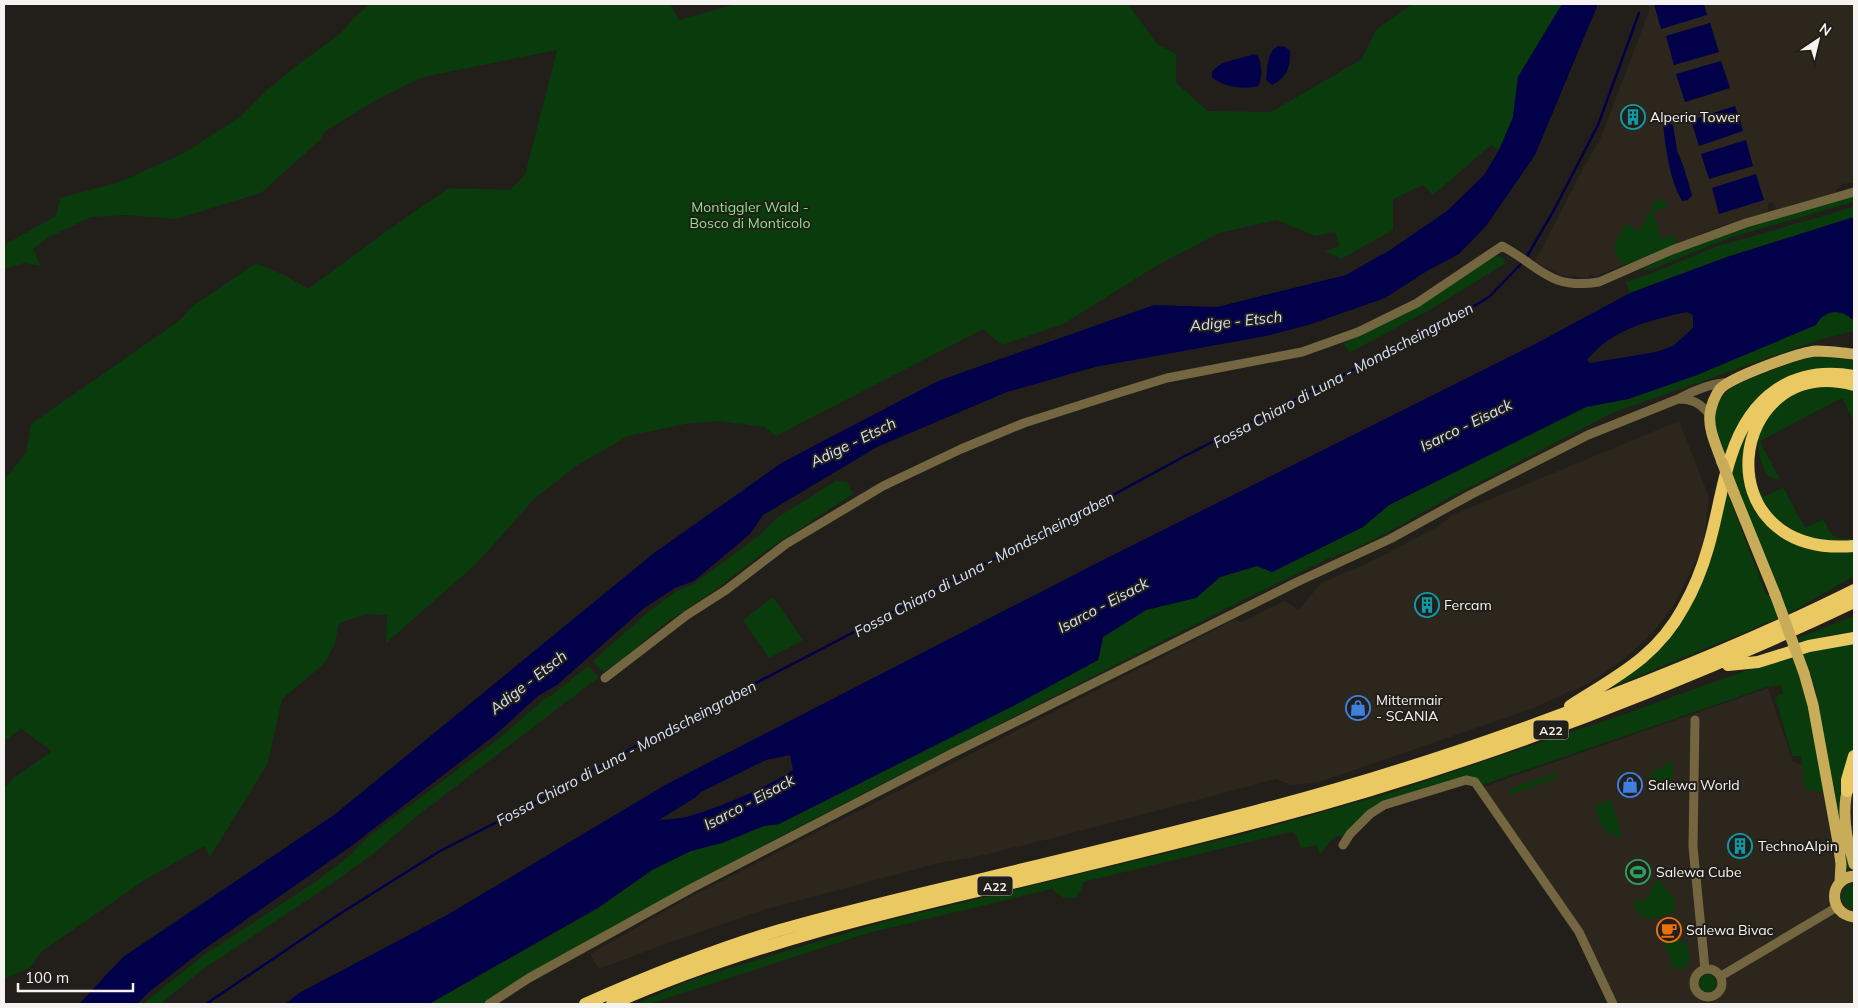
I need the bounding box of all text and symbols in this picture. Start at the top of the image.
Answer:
north arrow [1793,15,1843,65]
text: N [1816,19,1835,40]
building icon: Alperia Tower [1620,104,1646,130]
place label: Alperia Tower [1650,108,1741,126]
park label: Montiggler Wald - Bosco di Monticolo [690,198,810,232]
water label: Fossa Chiaro di Luna - Mondscheingraben [1210,298,1477,452]
water label: Adige - Etsch [1188,307,1283,335]
water label: Isarco - Eisack [1417,394,1516,455]
water label: Adige - Etsch [806,413,899,471]
water label: Fossa Chiaro di Luna - Mondscheingraben [851,487,1118,641]
water label: Isarco - Eisack [1055,573,1153,637]
building icon: Fercam [1414,592,1440,618]
place label: Fercam [1444,596,1492,614]
water label: Adige - Etsch [485,646,571,719]
water label: Fossa Chiaro di Luna - Mondscheingraben [493,676,760,830]
place label: Mittermair - SCANIA [1376,691,1444,725]
shop icon: Mittermair - SCANIA [1345,695,1371,721]
road number: A22 [1534,720,1568,740]
water label: Isarco - Eisack [701,770,799,834]
shop icon: Salewa World [1617,772,1643,798]
place label: Salewa World [1648,776,1740,794]
building icon: TechnoAlpin [1727,833,1753,859]
place label: TechnoAlpin [1758,837,1838,855]
sports icon: Salewa Cube [1625,859,1651,885]
place label: Salewa Cube [1656,863,1742,881]
road number: A22 [978,876,1012,896]
cafe icon: Salewa Bivac [1656,917,1682,943]
place label: Salewa Bivac [1686,921,1774,939]
scale bar [18,960,132,992]
text: 100 m [25,968,69,987]

